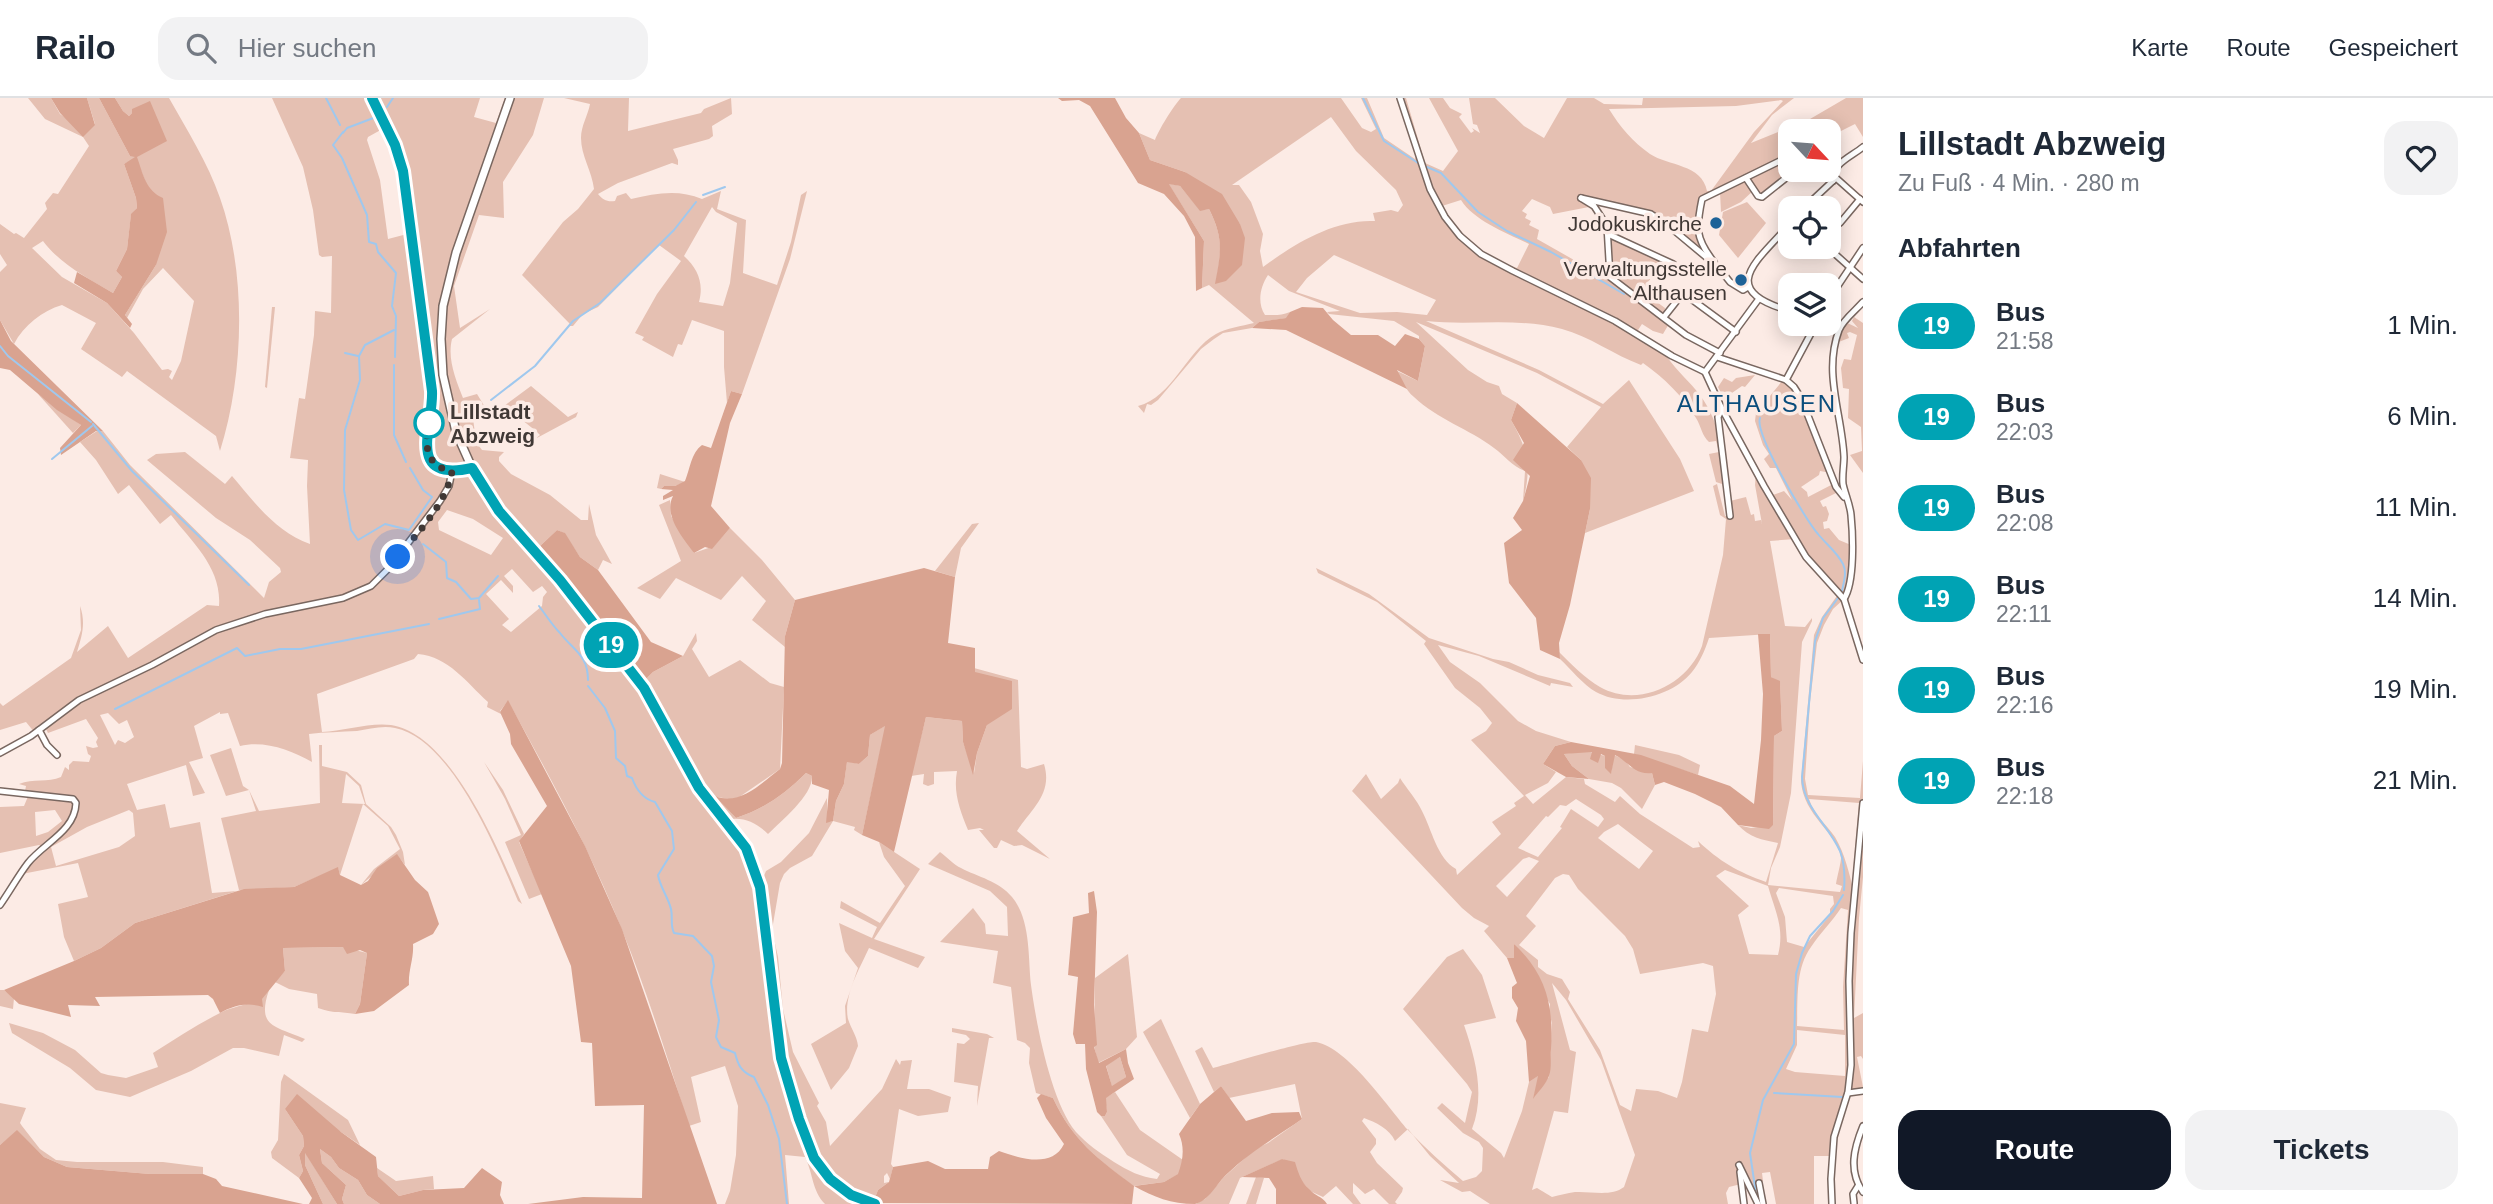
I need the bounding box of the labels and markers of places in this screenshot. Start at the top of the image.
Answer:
place label: Jodokuskirche [1568,212,1702,235]
marker: Jodokuskirche [1708,215,1724,231]
place label: Verwaltungsstelle Althausen [1564,257,1727,304]
marker: Verwaltungsstelle Althausen [1733,272,1749,288]
place label: Lillstadt Abzweig [450,400,535,447]
marker: Lillstadt Abzweig [414,408,444,438]

